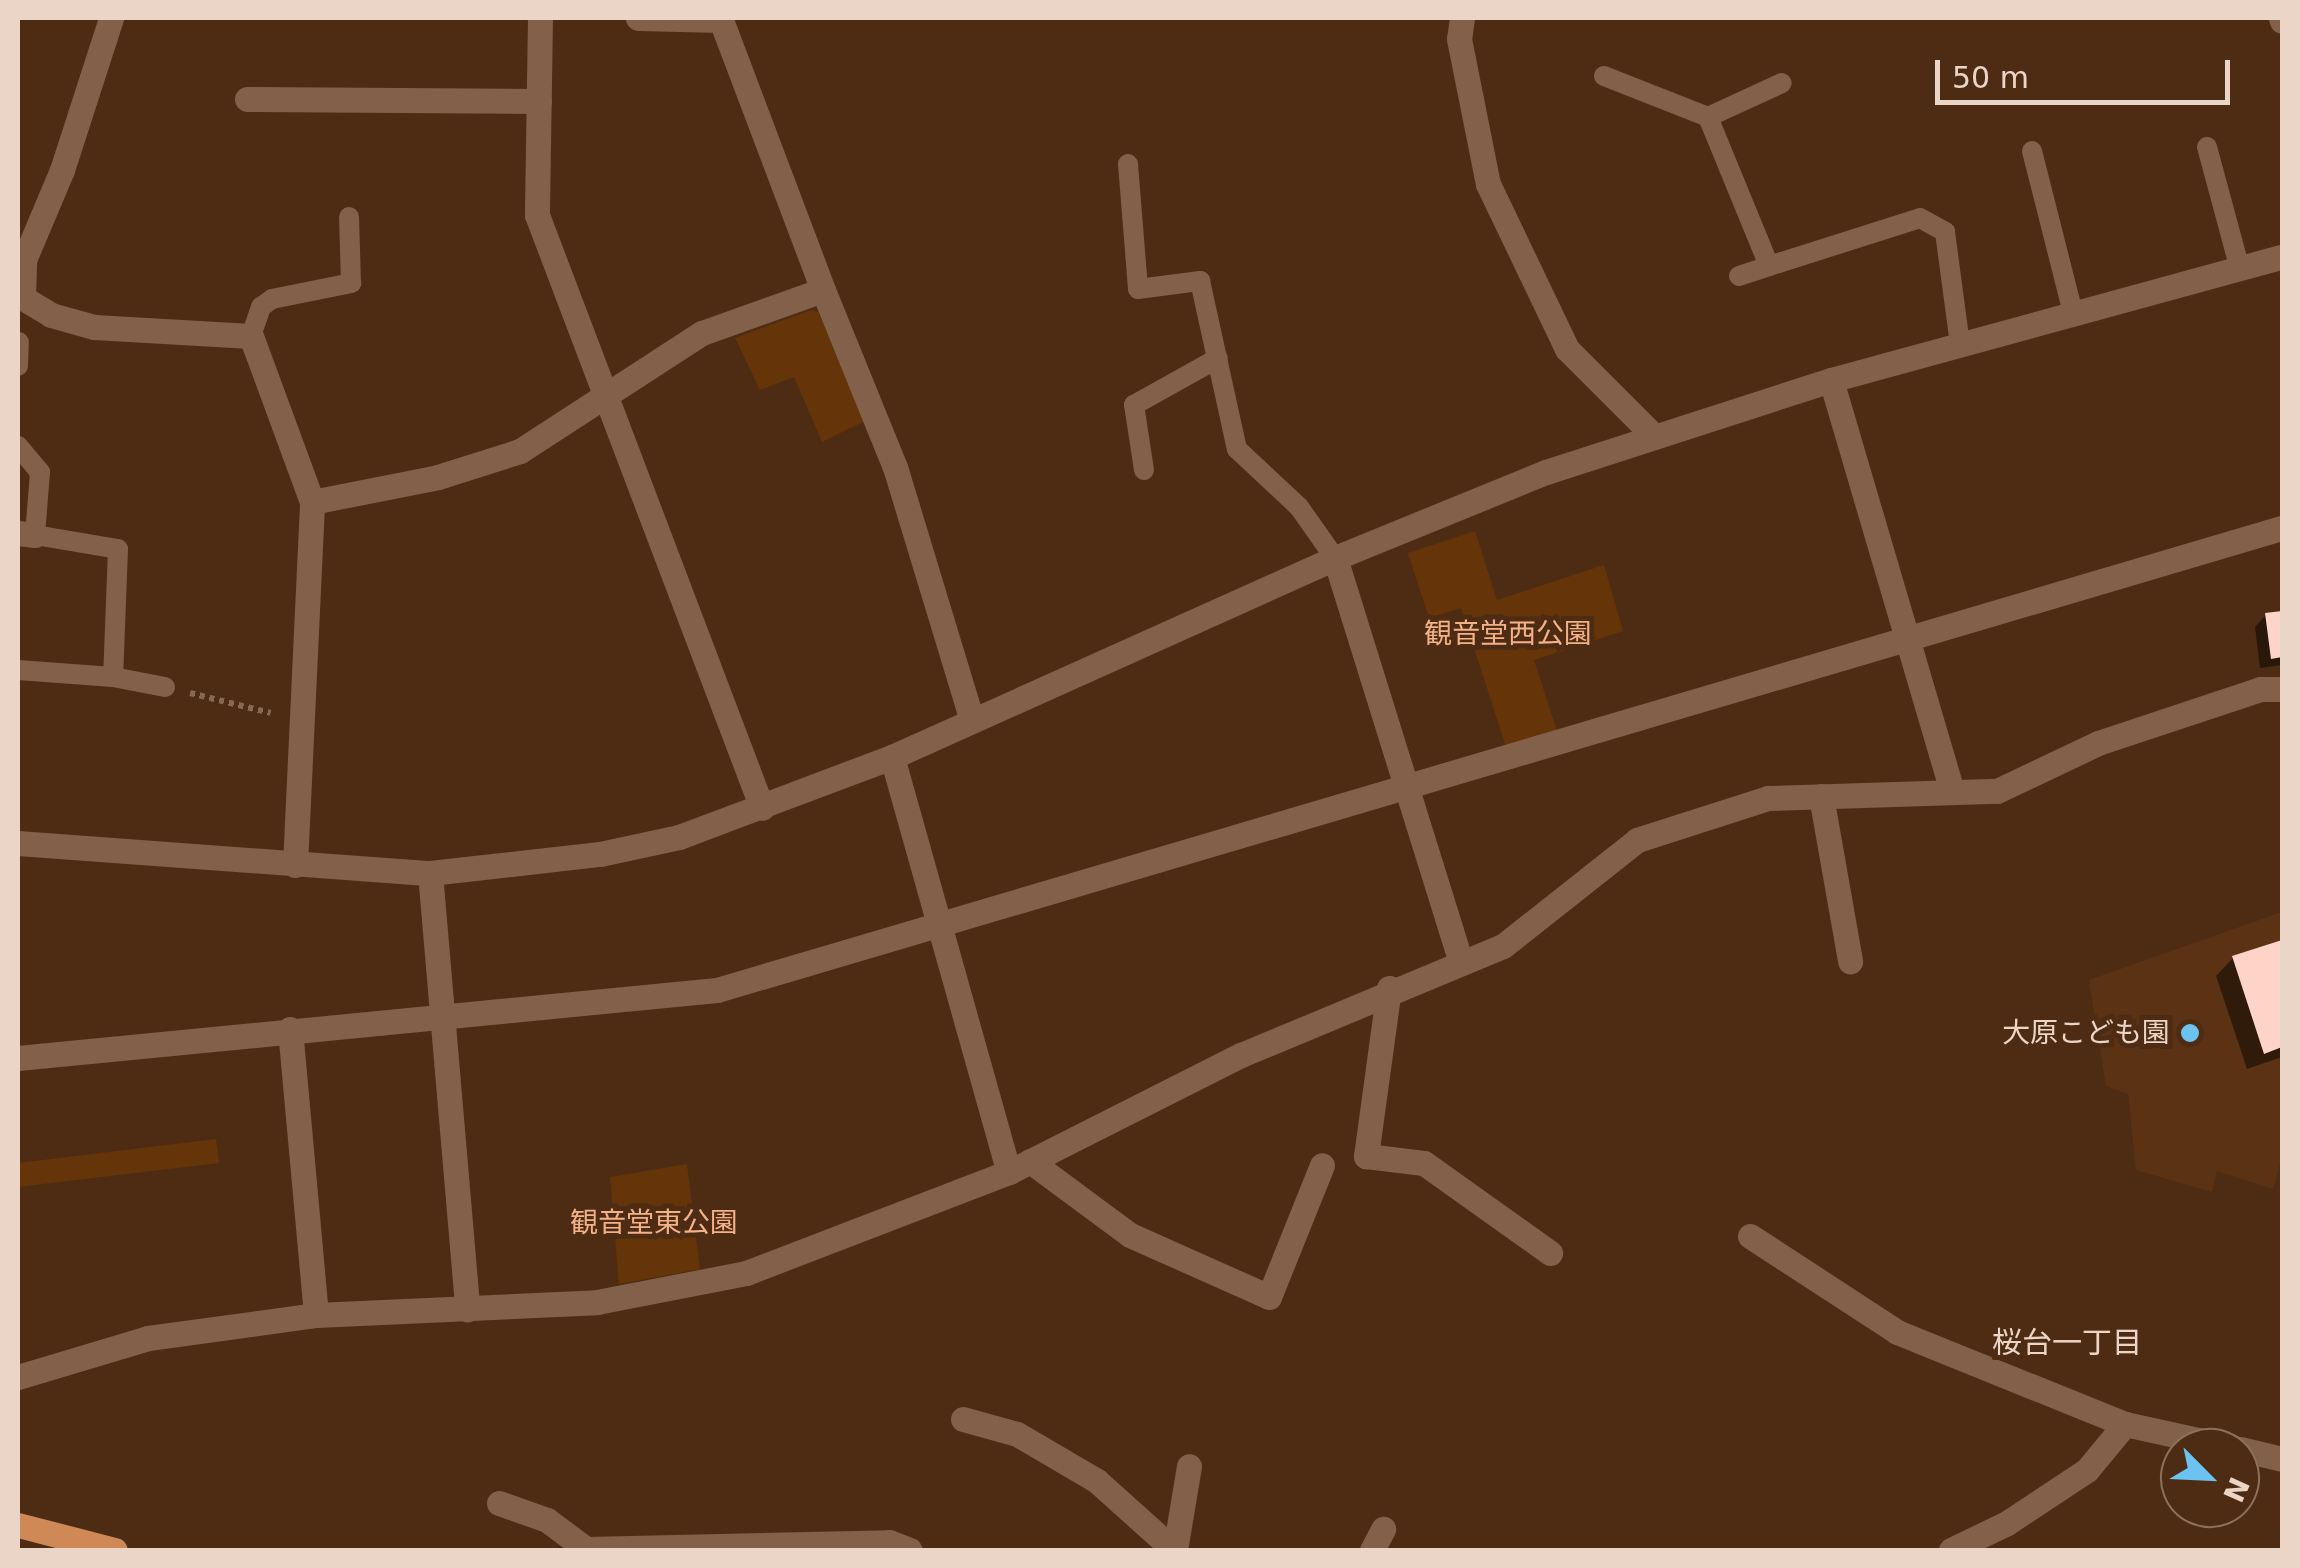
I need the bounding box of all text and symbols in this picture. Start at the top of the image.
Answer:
scale bar [1940,40,2235,102]
text: 50 m [1952,60,2029,95]
park label: 観音堂西公園 [1424,617,1592,651]
place label: 大原こども園 [2002,1016,2170,1050]
marker: 大原こども園 [2179,1022,2201,1044]
park label: 観音堂東公園 [570,1206,738,1240]
district label: 桜台一丁目 [1992,1325,2142,1361]
north arrow [2160,1428,2260,1528]
text: N [2216,1472,2256,1507]

